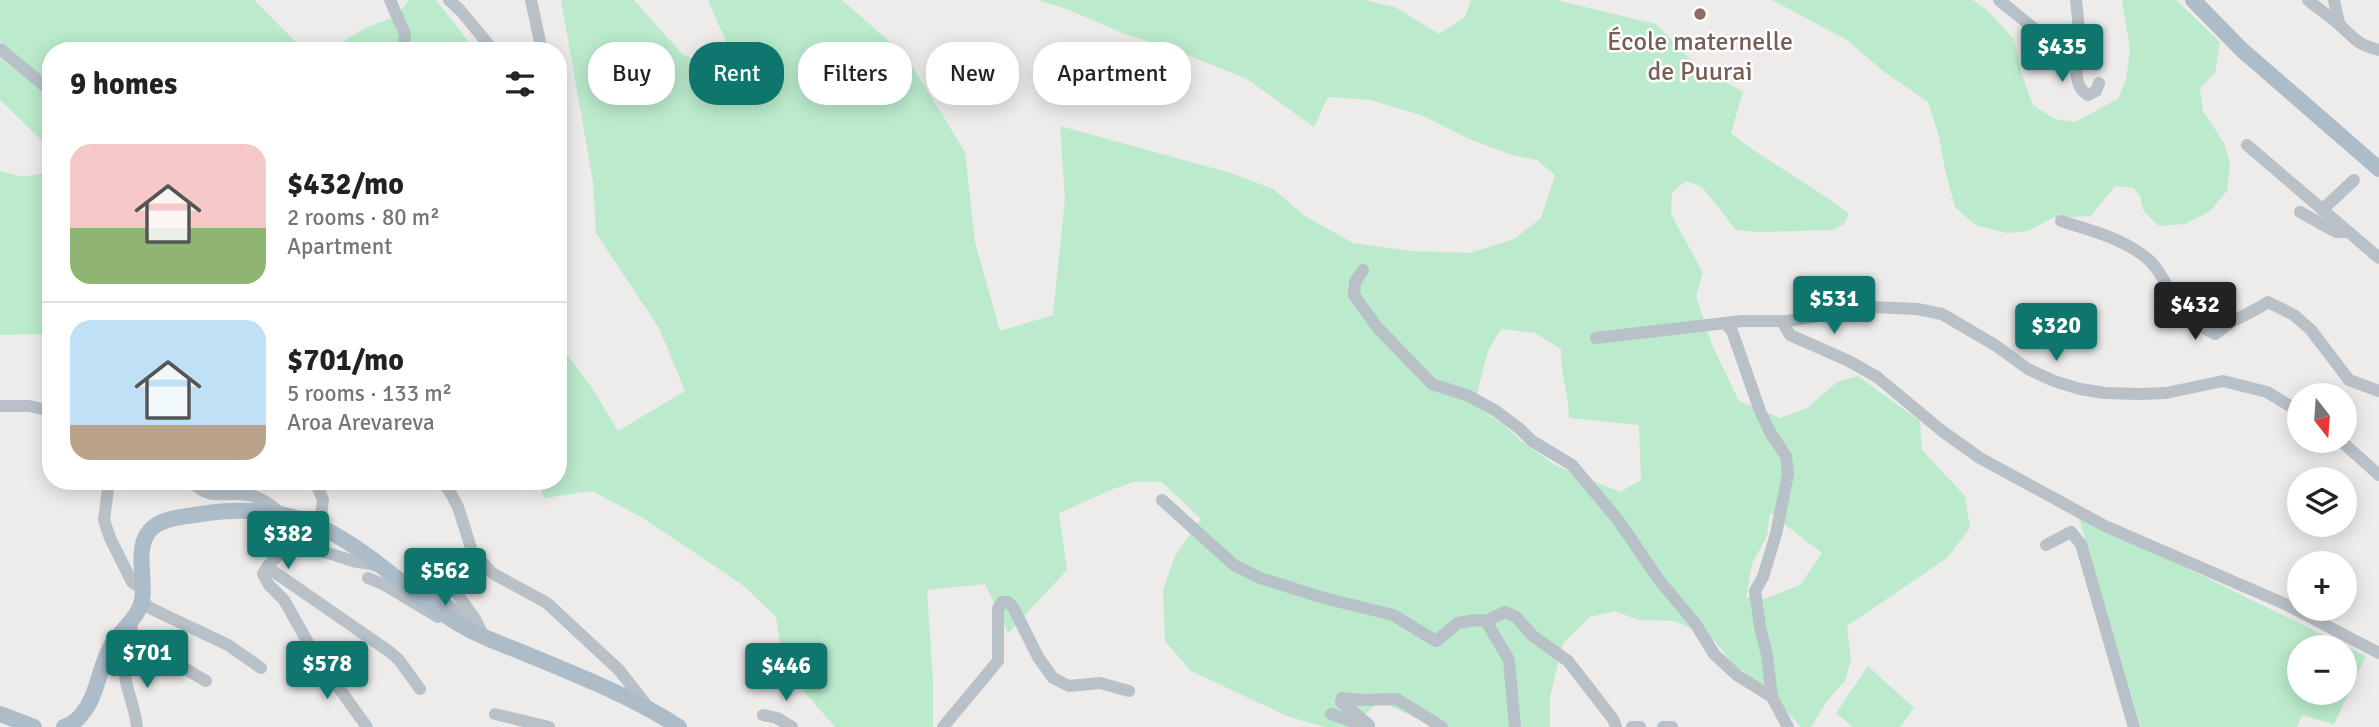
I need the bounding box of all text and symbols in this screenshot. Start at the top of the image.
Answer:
marker: École maternelle de Puurai [1692,6,1708,22]
pin: $435 [2021,24,2103,84]
place label: École maternelle de Puurai [1607,26,1793,88]
text: $435 [2037,32,2087,61]
chip: Buy [588,42,675,105]
chip: Rent [689,42,784,105]
chip: Filters [798,42,912,105]
chip: New [926,42,1019,105]
chip: Apartment [1033,42,1191,105]
icon: filters [501,65,539,103]
text: 9 homes [70,66,177,103]
text: $432/mo [287,166,404,203]
icon: home [126,172,210,256]
text: 2 rooms · 80 m² [287,203,440,232]
text: Apartment [287,232,392,261]
pin: $531 [1793,276,1875,336]
pin: $432 [2154,282,2236,342]
text: $531 [1809,284,1859,313]
text: $432 [2170,290,2220,319]
pin: $320 [2015,304,2097,363]
text: $320 [2031,311,2081,340]
text: $701/mo [287,342,404,379]
icon: home [126,348,210,432]
text: 5 rooms · 133 m² [287,379,452,408]
north arrow [2287,383,2357,453]
map controls [2287,383,2357,705]
text: Aroa Arevareva [287,408,435,437]
button: layers [2287,467,2357,537]
pin: $382 [247,512,329,571]
text: $382 [263,519,313,548]
pin: $562 [404,548,486,608]
button: + [2287,551,2357,621]
text: $562 [420,556,470,585]
pin: $701 [106,630,188,690]
button: − [2287,635,2357,705]
text: $701 [122,638,172,667]
pin: $578 [286,642,368,701]
pin: $446 [745,644,827,703]
text: $578 [302,649,352,678]
text: $446 [761,651,811,680]

